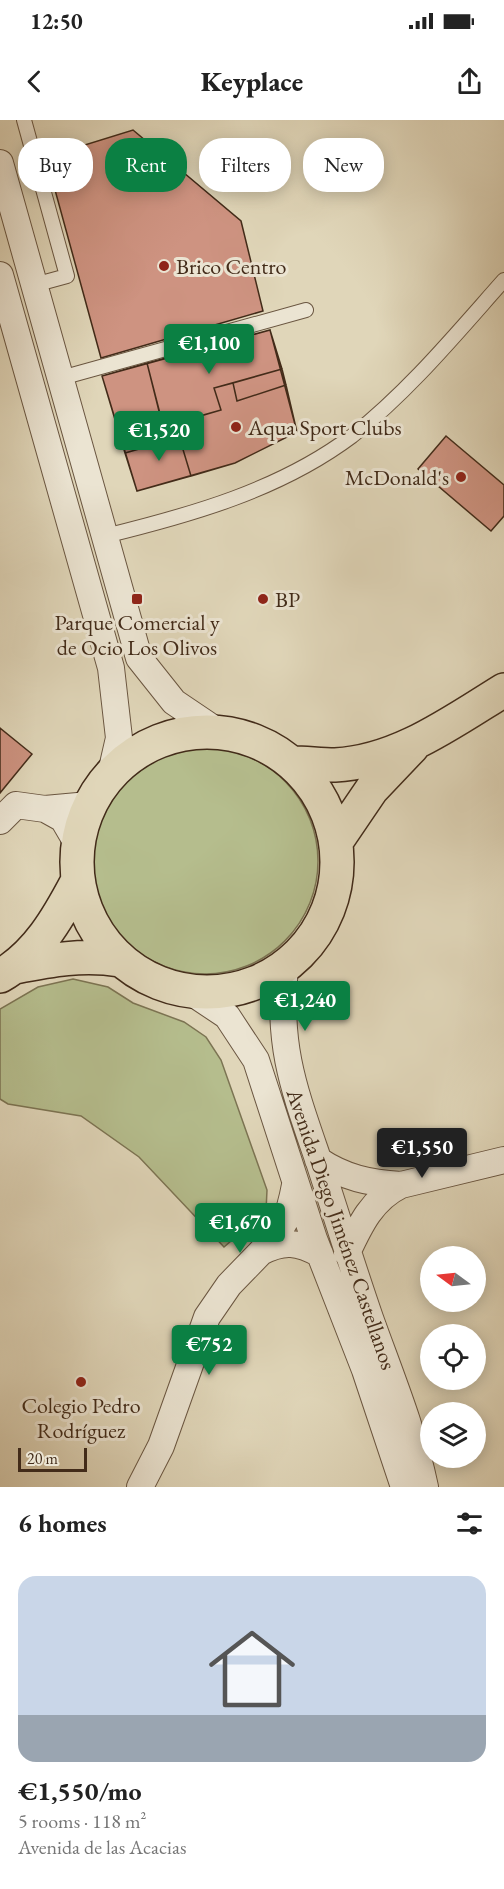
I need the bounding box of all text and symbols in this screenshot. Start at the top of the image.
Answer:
text: 12:50 [30,7,83,36]
text: Keyplace [201,64,303,99]
icon: back [18,65,51,98]
icon: share [453,65,486,98]
chip: Buy [18,138,93,192]
chip: Rent [105,138,187,192]
chip: Filters [199,138,291,192]
chip: New [303,138,384,192]
place label: Brico Centro [176,252,287,281]
marker: Brico Centro [157,259,171,273]
pin: €1,100 [160,324,258,375]
text: €1,100 [178,330,240,356]
pin: €1,520 [110,411,208,462]
place label: Aqua Sport Clubs [247,413,402,442]
text: €1,520 [128,417,190,443]
marker: Aqua Sport Clubs [229,420,243,434]
place label: McDonald's [345,463,449,492]
marker: McDonald's [454,470,468,484]
place label: BP [275,585,300,614]
marker: Parque Comercial y de Ocio Los Olivos [130,592,144,606]
marker: BP [256,592,270,606]
place label: Parque Comercial y de Ocio Los Olivos [54,608,220,662]
pin: €1,240 [256,981,354,1032]
text: €1,240 [274,987,336,1013]
street label: Avenida Diego Jiménez Castellanos [279,1084,403,1374]
pin: €1,550 [373,1128,471,1179]
text: €1,550 [391,1134,453,1160]
pin: €1,670 [191,1203,289,1254]
text: €1,670 [209,1209,271,1235]
north arrow [420,1246,486,1312]
map controls [420,1246,486,1468]
button: locate [420,1324,486,1390]
pin: €752 [173,1325,245,1376]
text: €752 [186,1331,232,1357]
marker: Colegio Pedro Rodríguez [74,1375,88,1389]
place label: Colegio Pedro Rodríguez [21,1391,141,1445]
button: layers [420,1402,486,1468]
scale bar [18,1445,87,1472]
text: 20 m [27,1448,58,1469]
text: 6 homes [18,1506,107,1540]
icon: filters [453,1507,486,1540]
icon: home [198,1615,306,1723]
text: €1,550/mo [18,1774,142,1808]
text: 5 rooms · 118 m² [18,1808,146,1834]
text: Avenida de las Acacias [18,1834,186,1860]

